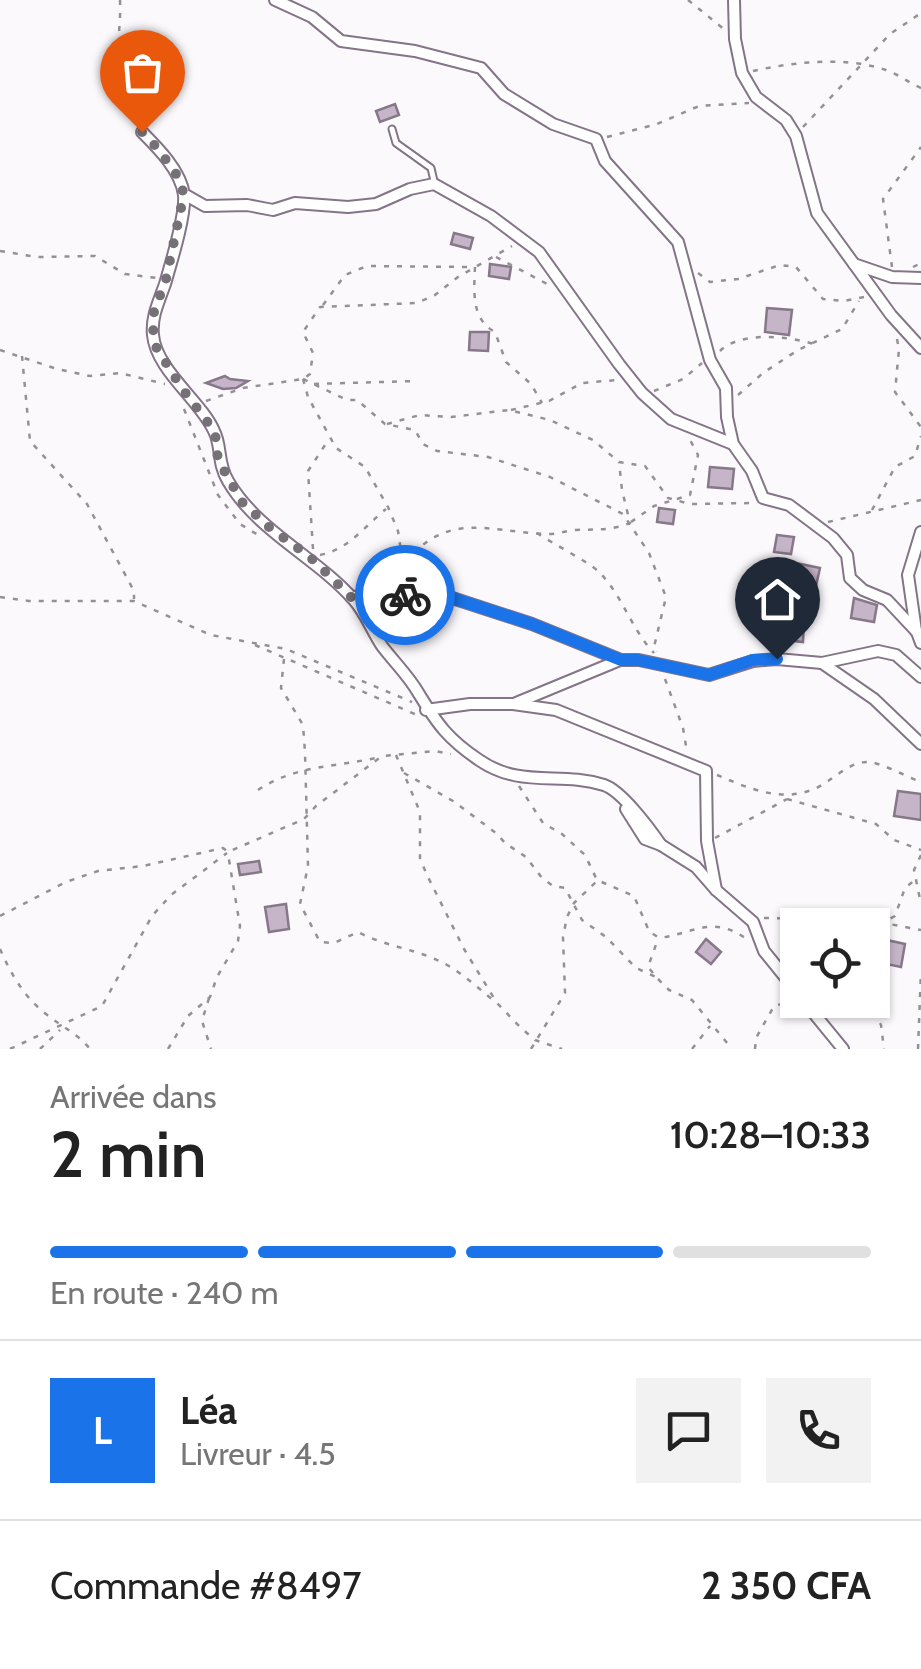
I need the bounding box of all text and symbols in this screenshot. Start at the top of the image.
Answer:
pin [100,30,185,133]
icon: bag [115,45,170,100]
courier [355,545,455,645]
pin [735,557,820,660]
icon: bike [378,568,433,623]
icon: home [750,572,805,627]
map controls [780,908,890,1018]
button: locate [780,908,890,1018]
text: Arrivée dans [50,1077,216,1116]
text: 10:28–10:33 [670,1111,871,1158]
text: 2 min [50,1114,207,1193]
text: En route · 240 m [50,1273,279,1312]
button: chat [636,1378,741,1483]
button: phone [766,1378,871,1483]
text: Léa [180,1387,237,1434]
text: L [93,1407,112,1454]
text: Livreur · 4.5 [180,1434,336,1473]
text: Commande #8497 [50,1562,361,1609]
text: 2 350 CFA [701,1562,871,1609]

